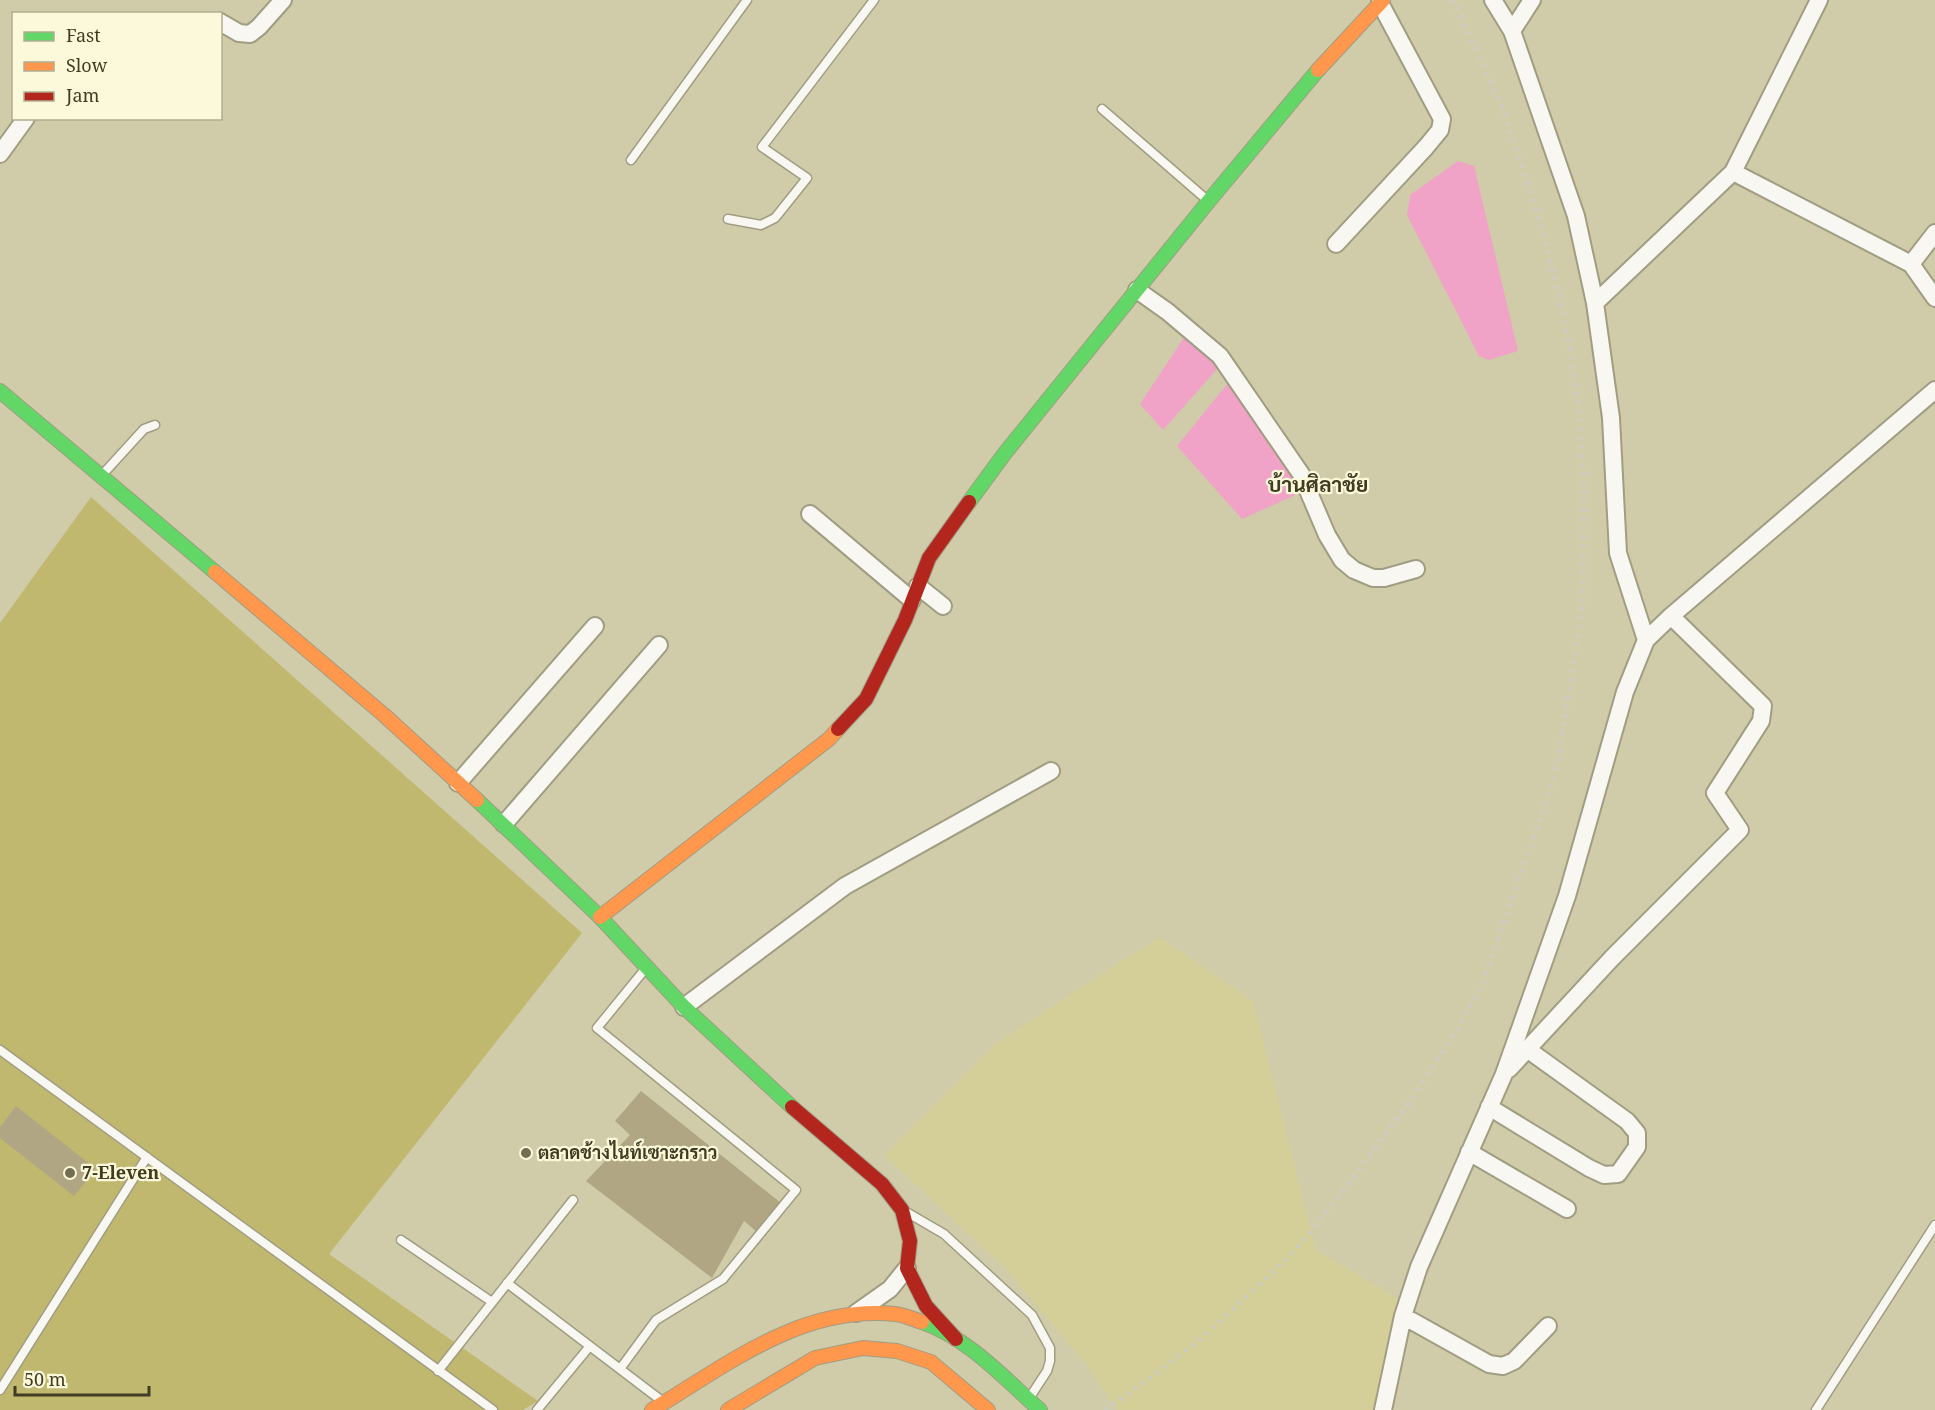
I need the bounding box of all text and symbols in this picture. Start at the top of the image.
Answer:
legend [12,12,222,120]
text: Fast [66,23,101,47]
text: Slow [66,53,108,77]
text: Jam [65,83,100,107]
district label: บ้านศิลาชัย [1268,470,1368,498]
place label: ตลาดช้างไนท์เซาะกราว [538,1140,717,1164]
marker: ตลาดช้างไนท์เซาะกราว [519,1146,533,1160]
place label: 7-Eleven [82,1160,159,1184]
marker: 7-Eleven [63,1166,77,1180]
scale bar [15,1359,148,1397]
text: 50 m [24,1367,66,1391]

